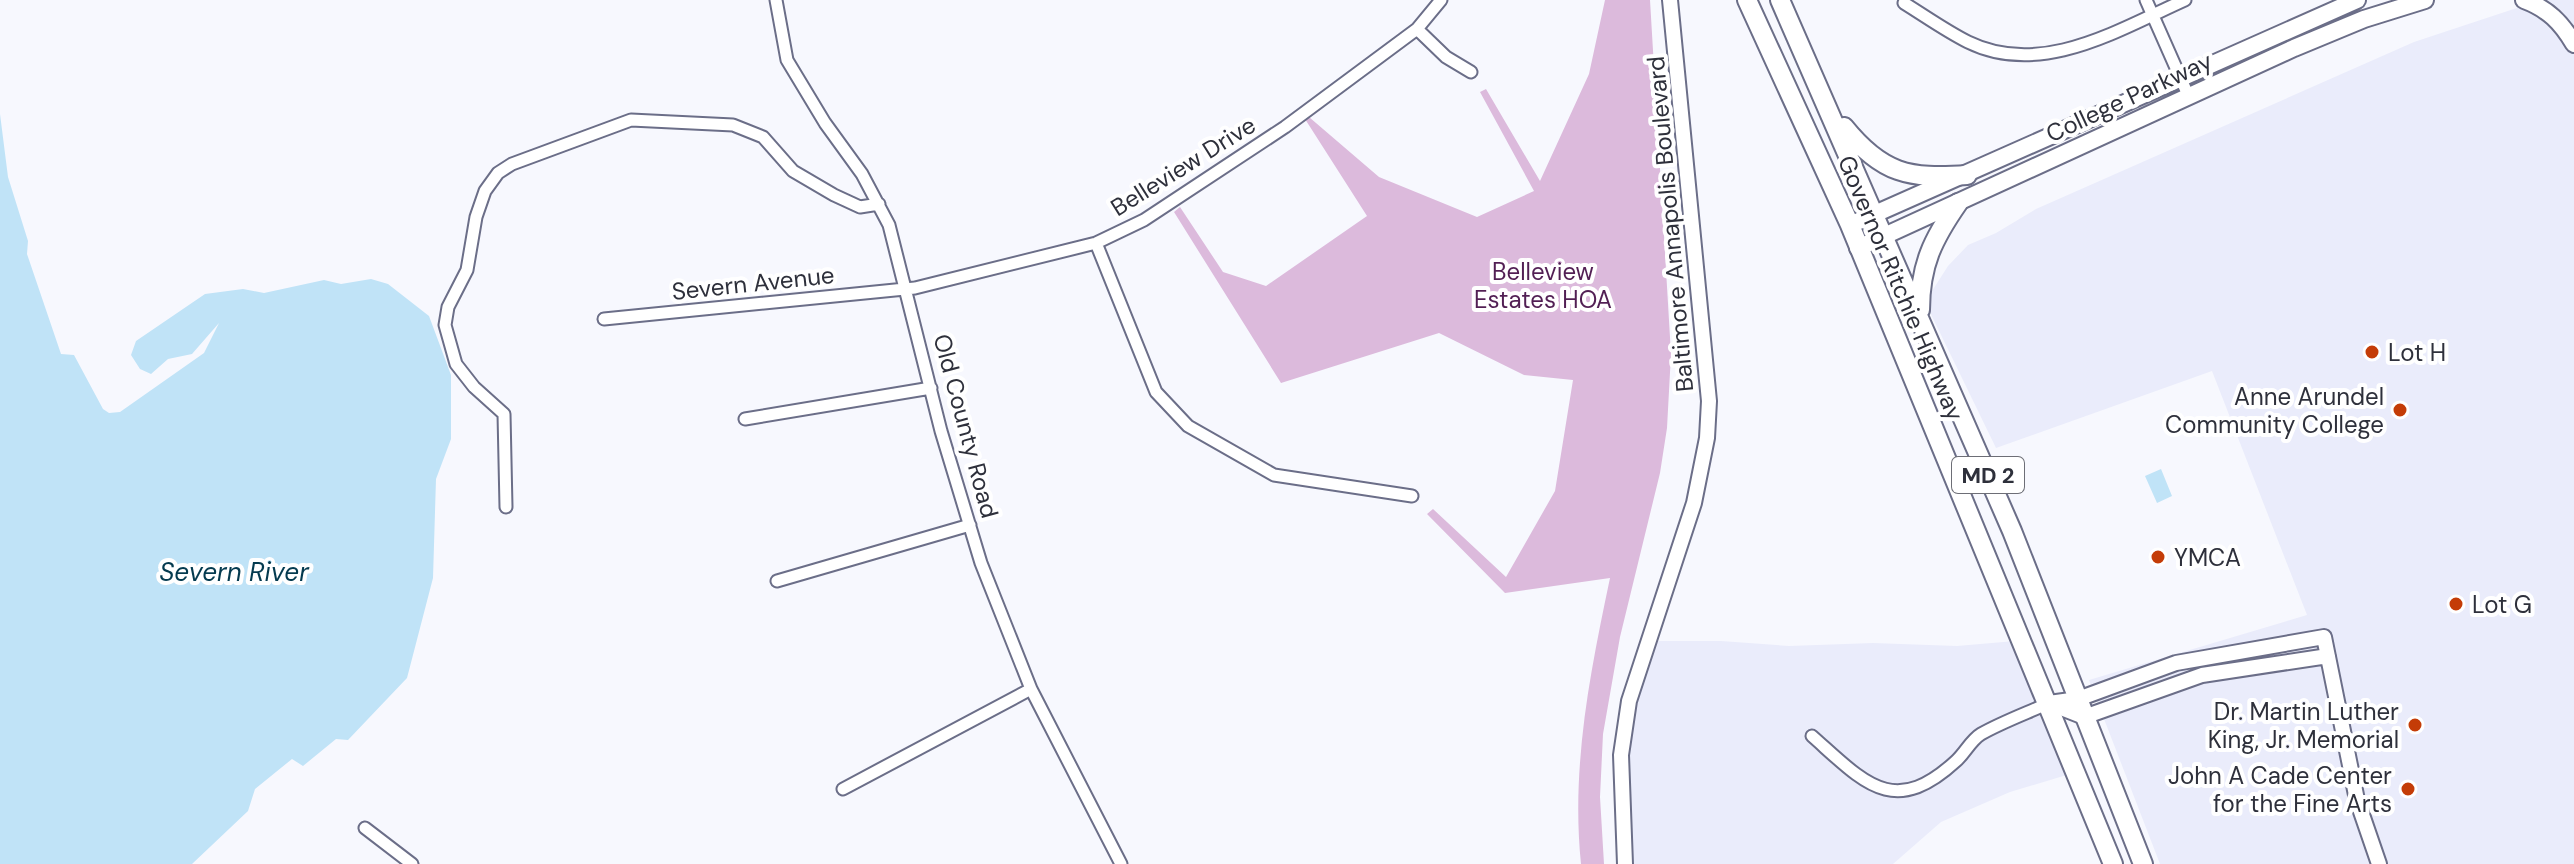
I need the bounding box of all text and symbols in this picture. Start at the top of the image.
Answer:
street label: College Parkway [2041,45,2217,149]
street label: Baltimore Annapolis Boulevard [1640,55,1700,393]
street label: Belleview Drive [1105,109,1261,223]
street label: Governor Ritchie Highway [1831,151,1971,425]
park label: Belleview Estates HOA [1474,256,1612,315]
street label: Severn Avenue [670,259,836,307]
street label: Old County Road [927,331,1005,521]
place label: Lot H [2388,337,2446,368]
marker: Lot H [2363,343,2381,361]
place label: Anne Arundel Community College [2165,381,2384,440]
marker: Anne Arundel Community College [2391,401,2409,419]
road number: MD 2 [1952,457,2024,493]
place label: YMCA [2174,542,2241,573]
marker: YMCA [2149,548,2167,566]
water label: Severn River [159,555,310,589]
place label: Lot G [2472,589,2532,620]
marker: Lot G [2447,595,2465,613]
place label: Dr. Martin Luther King, Jr. Memorial [2208,696,2399,755]
marker: Dr. Martin Luther King, Jr. Memorial [2406,716,2424,734]
place label: John A Cade Center for the Fine Arts [2168,760,2392,819]
marker: John A Cade Center for the Fine Arts [2399,780,2417,798]

